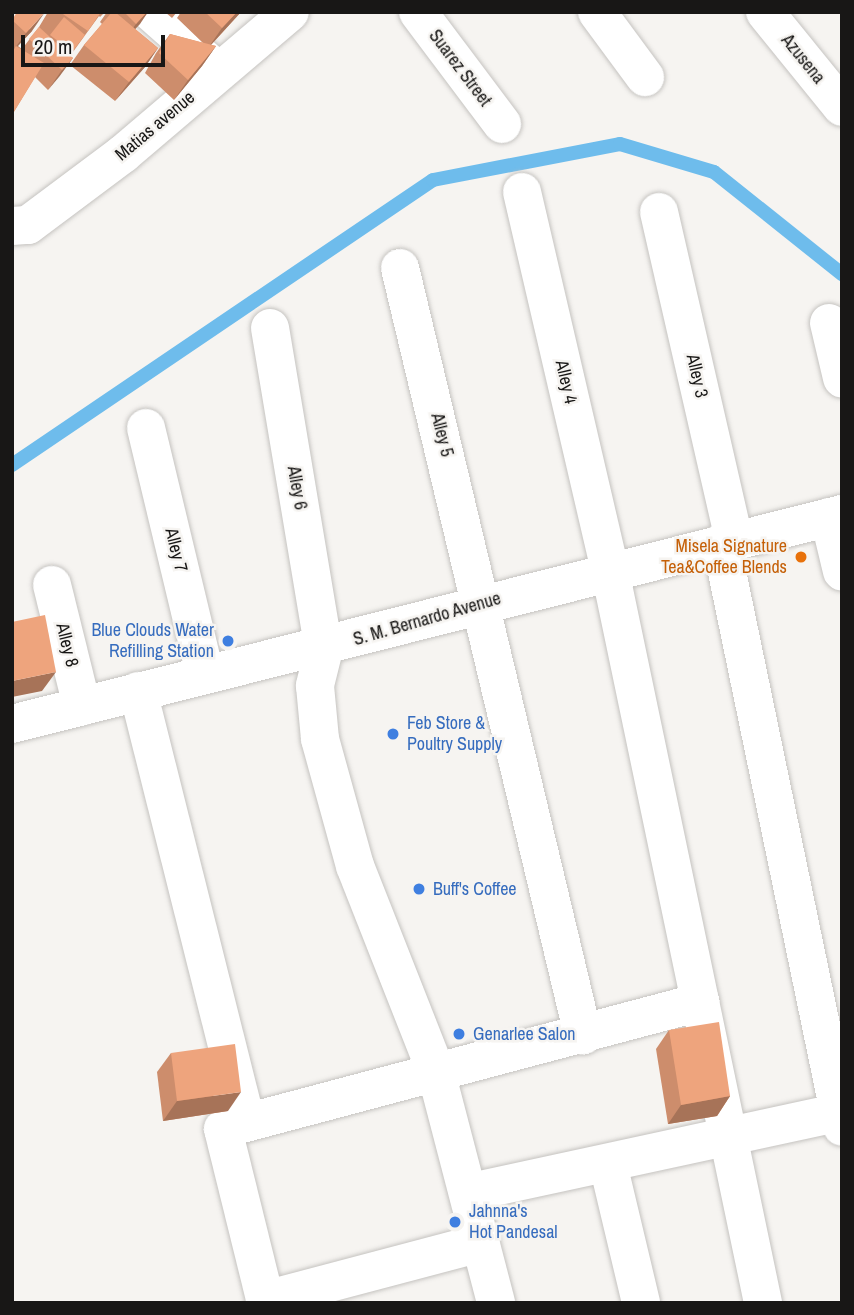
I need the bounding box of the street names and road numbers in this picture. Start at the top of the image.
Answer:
street label: Suarez Street [424,25,496,111]
street label: Azusena [777,30,829,88]
street label: Matias avenue [111,87,199,165]
street label: Alley 3 [681,352,713,400]
street label: Alley 4 [550,358,582,406]
street label: Alley 5 [426,411,458,459]
street label: Alley 6 [283,464,311,512]
street label: Alley 7 [160,526,192,574]
street label: S. M. Bernardo Avenue [350,588,504,650]
street label: Alley 8 [51,621,83,669]

